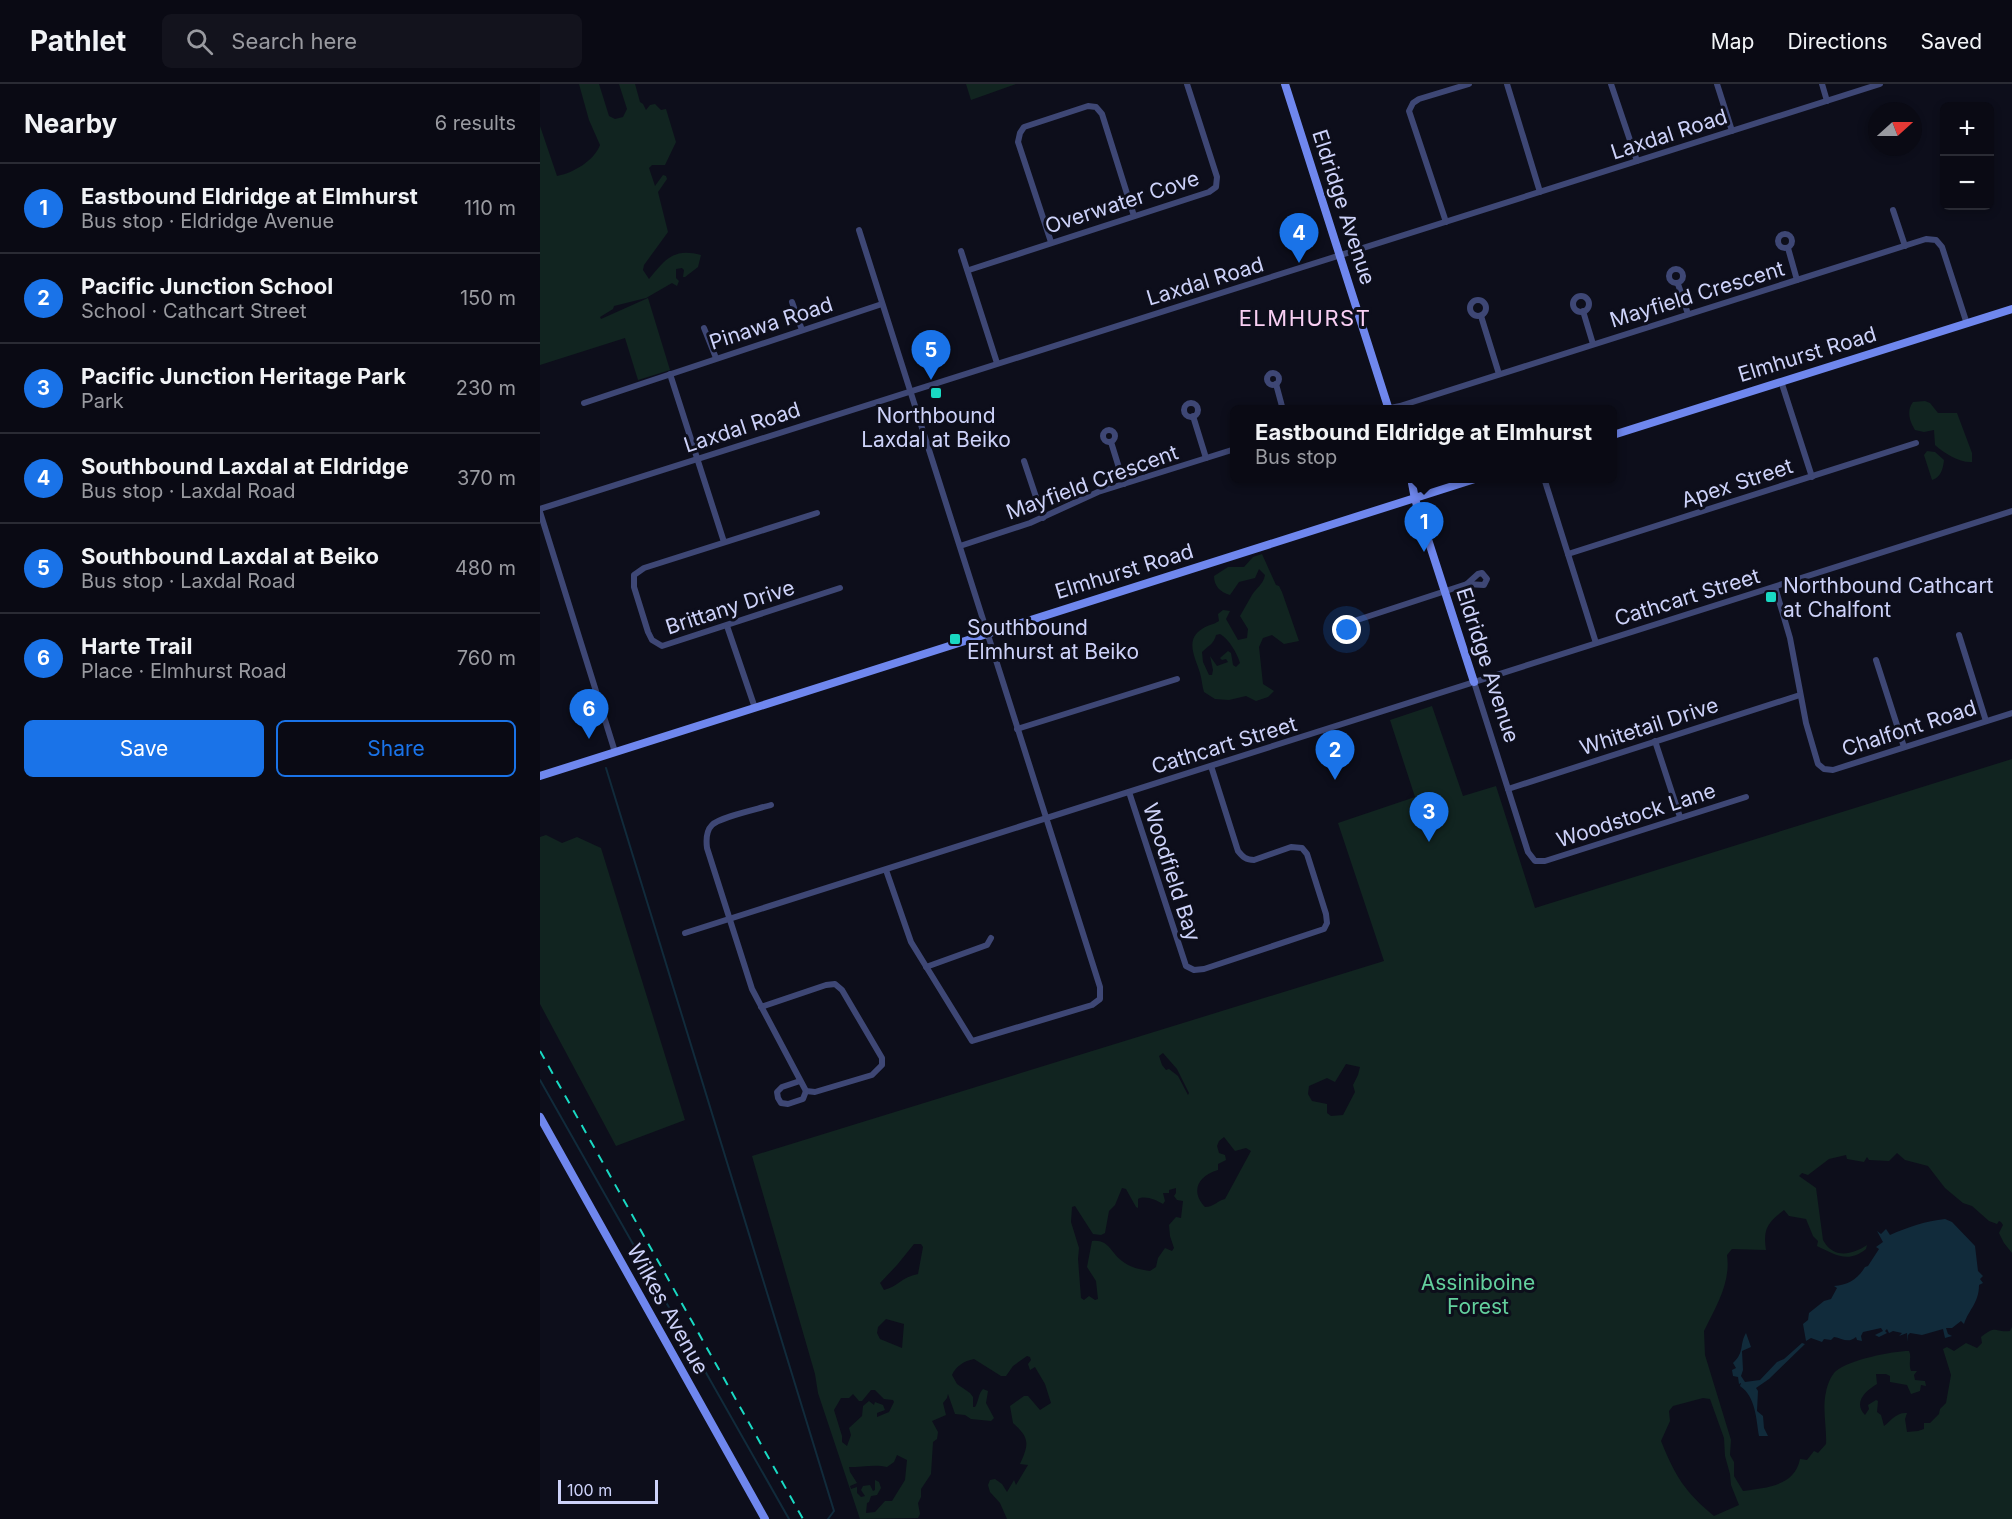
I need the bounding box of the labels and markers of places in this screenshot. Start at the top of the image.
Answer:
pin: 4 [1280,214,1318,263]
pin: 5 [912,330,950,380]
marker: Northbound Laxdal at Beiko [929,386,943,400]
place label: Northbound Laxdal at Beiko [861,403,1011,452]
pin: 1 [1404,502,1444,552]
place label: Northbound Cathcart at Chalfont [1783,573,1994,622]
marker: Northbound Cathcart at Chalfont [1764,590,1778,604]
place label: Southbound Elmhurst at Beiko [967,615,1139,664]
marker: Southbound Elmhurst at Beiko [948,632,962,646]
pin: 6 [569,690,608,739]
pin: 2 [1316,730,1354,780]
pin: 3 [1410,792,1448,842]

